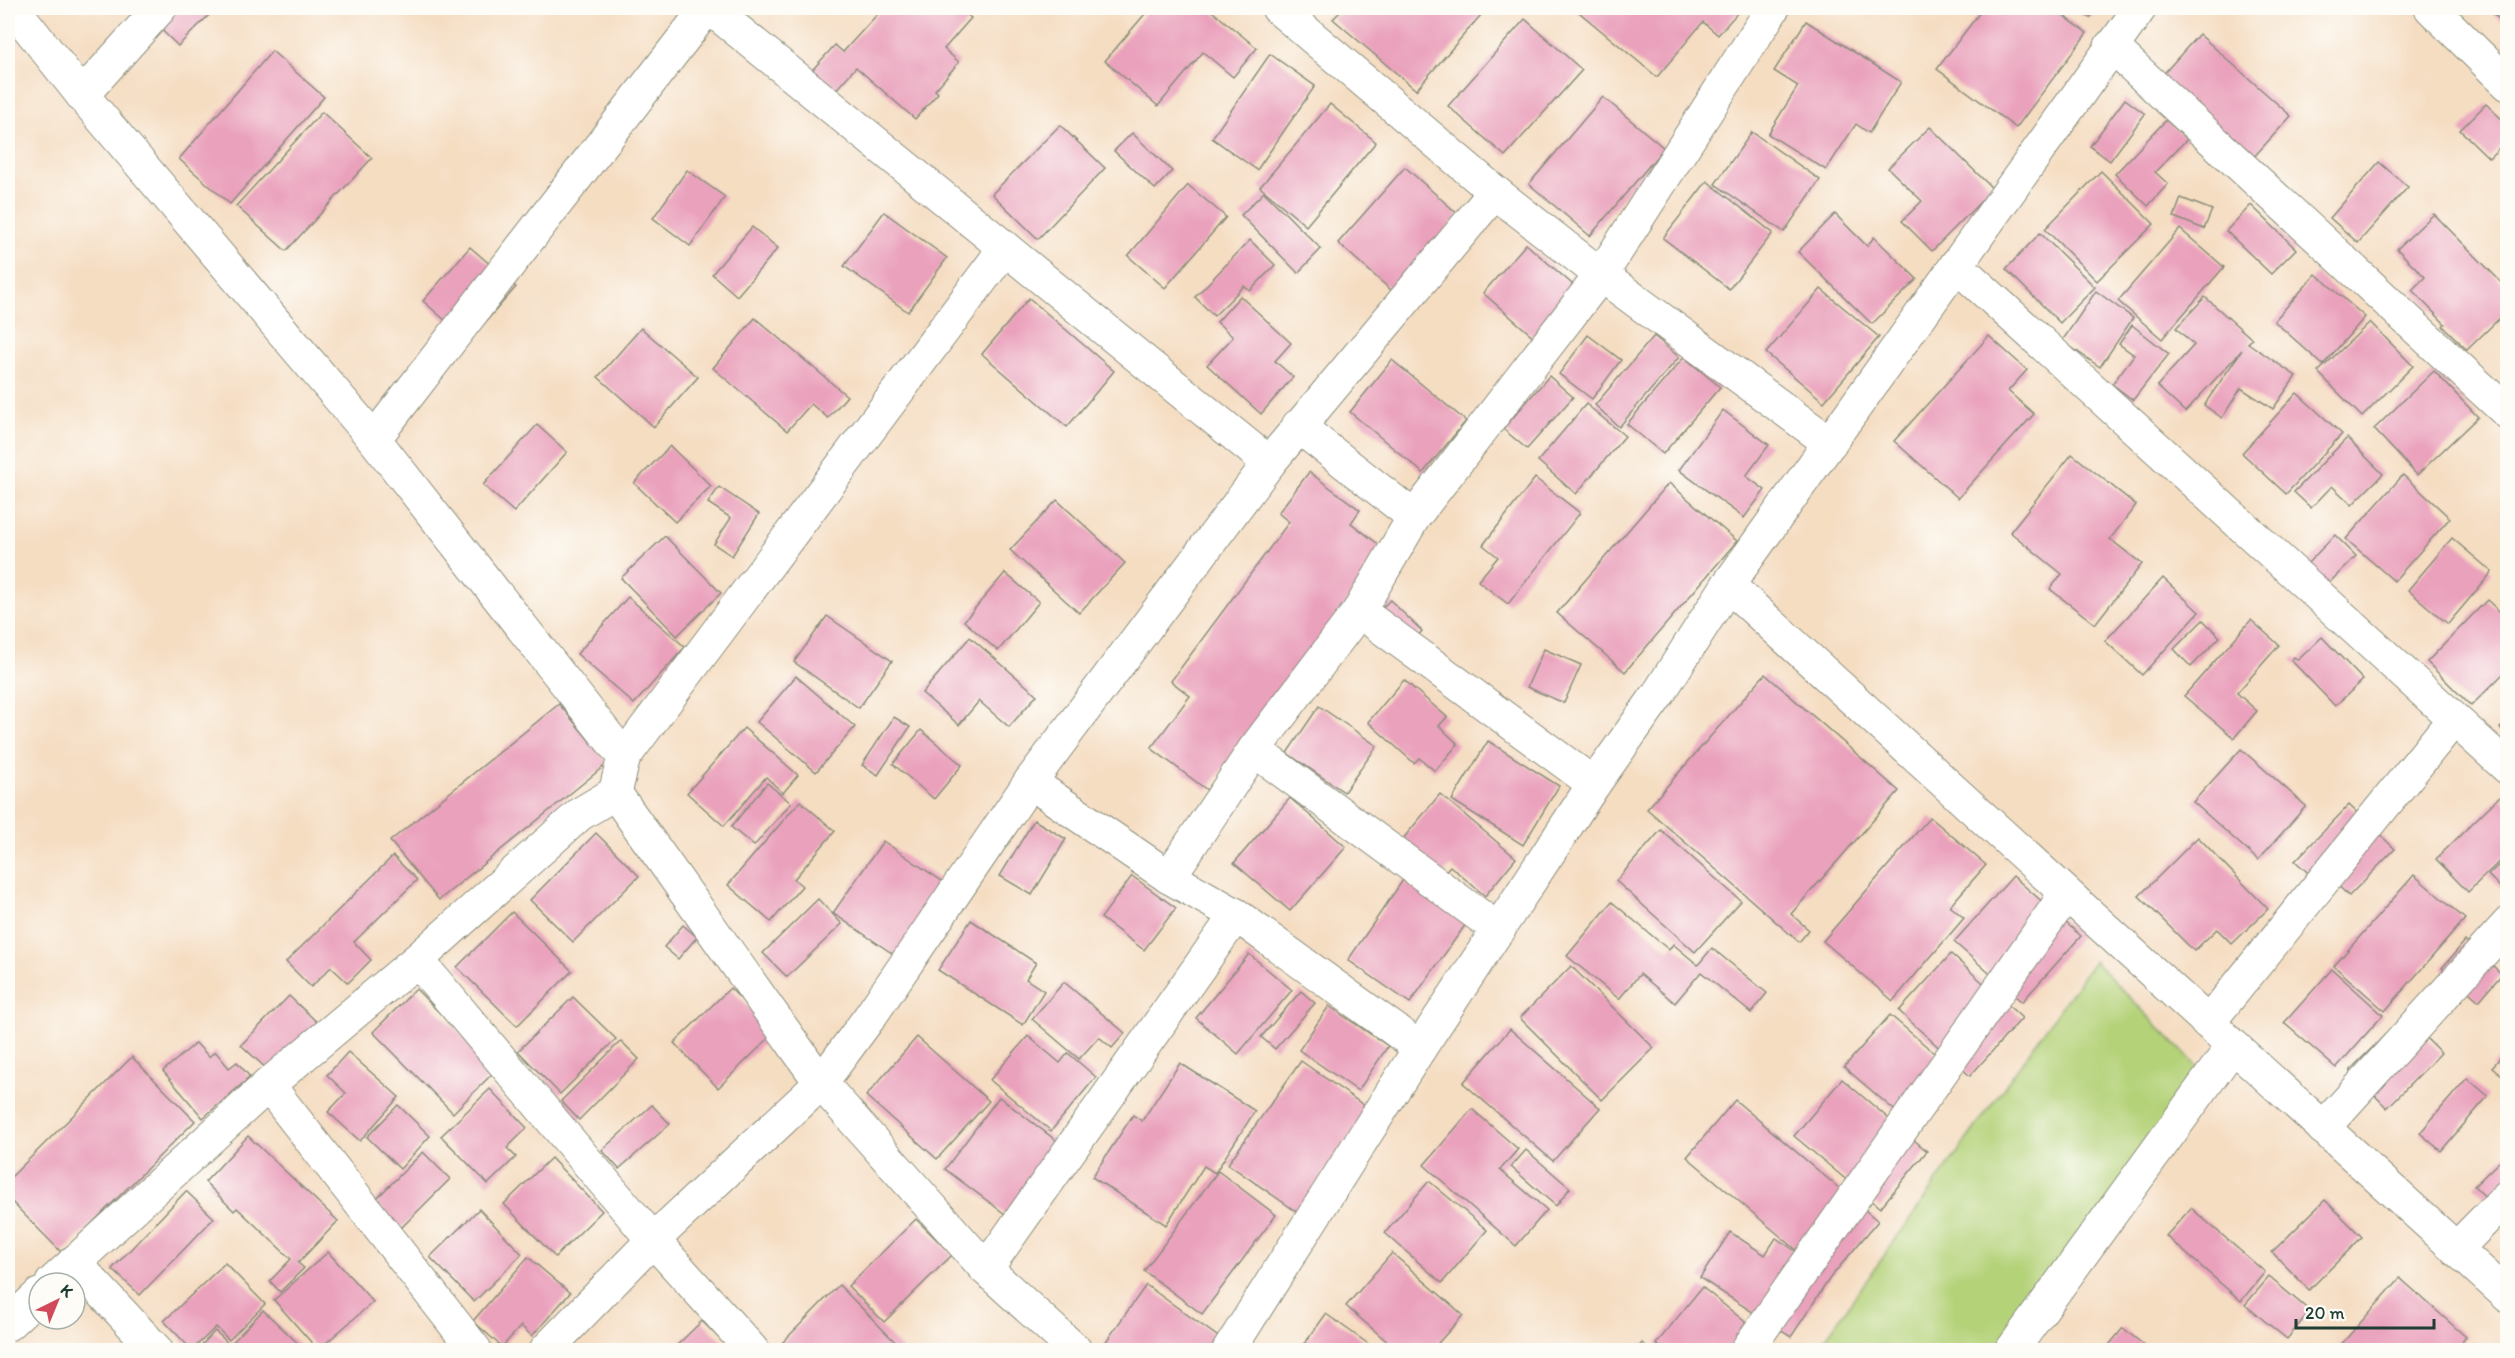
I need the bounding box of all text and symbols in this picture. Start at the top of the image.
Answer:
north arrow [27,1271,87,1331]
text: K [57,1280,78,1301]
scale bar [2296,1292,2434,1330]
text: 20 m [2305,1302,2345,1324]

